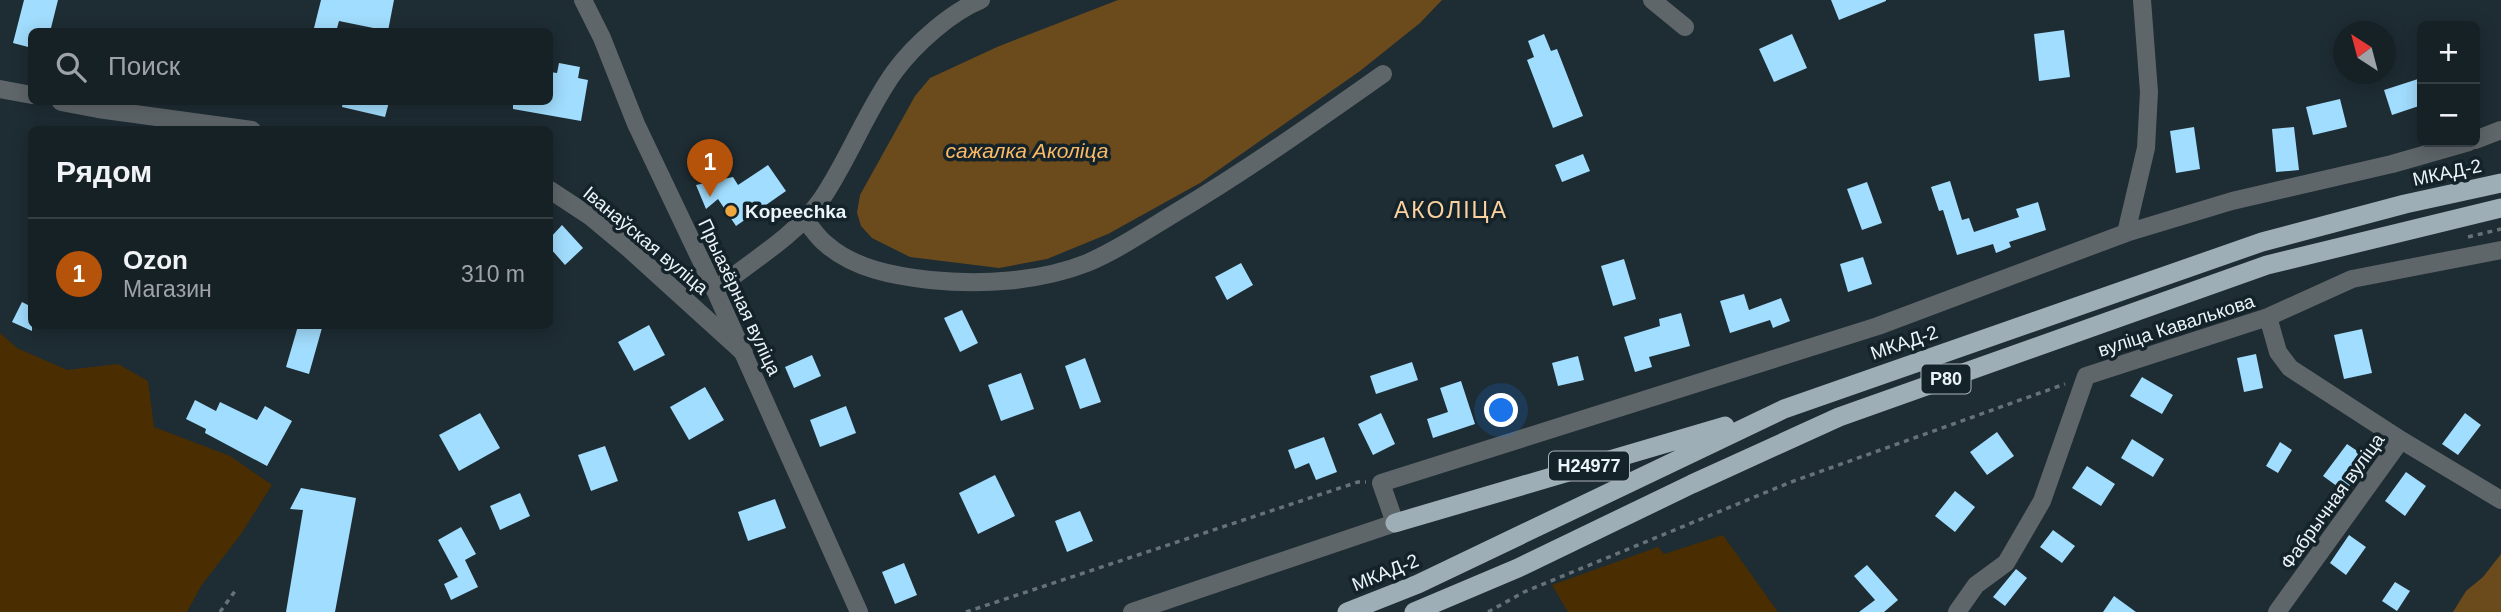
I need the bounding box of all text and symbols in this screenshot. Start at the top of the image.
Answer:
north arrow [2333,21,2396,84]
map controls [2417,21,2480,147]
button: + [2417,21,2480,84]
search box [28,28,553,105]
icon: search [52,48,90,86]
text: Поиск [108,51,180,81]
button: − [2417,84,2480,147]
pin: 1 [687,139,733,197]
water label: сажалка Аколіца [946,139,1108,162]
text: Рядом [56,155,152,188]
street label: МКАД-2 [2411,155,2484,190]
street label: Іванаўская вуліца [579,182,713,299]
district label: АКОЛІЦА [1394,197,1508,223]
place label: Kopeechka [745,201,847,222]
marker: Kopeechka [723,203,739,219]
street label: Прыазёрная вуліца [694,216,785,379]
text: Ozon [123,245,188,275]
text: 1 [73,261,85,287]
text: 310 m [461,261,525,287]
text: Магазин [123,276,212,302]
street label: вуліца Кавалькова [2095,290,2258,361]
street label: МКАД-2 [1868,321,1941,364]
road number: Р80 [1922,365,1970,394]
your location [1484,393,1518,427]
street label: Фабрычная вуліца [2276,429,2389,573]
road number: Н24977 [1549,452,1629,480]
street label: МКАД-2 [1349,550,1422,595]

